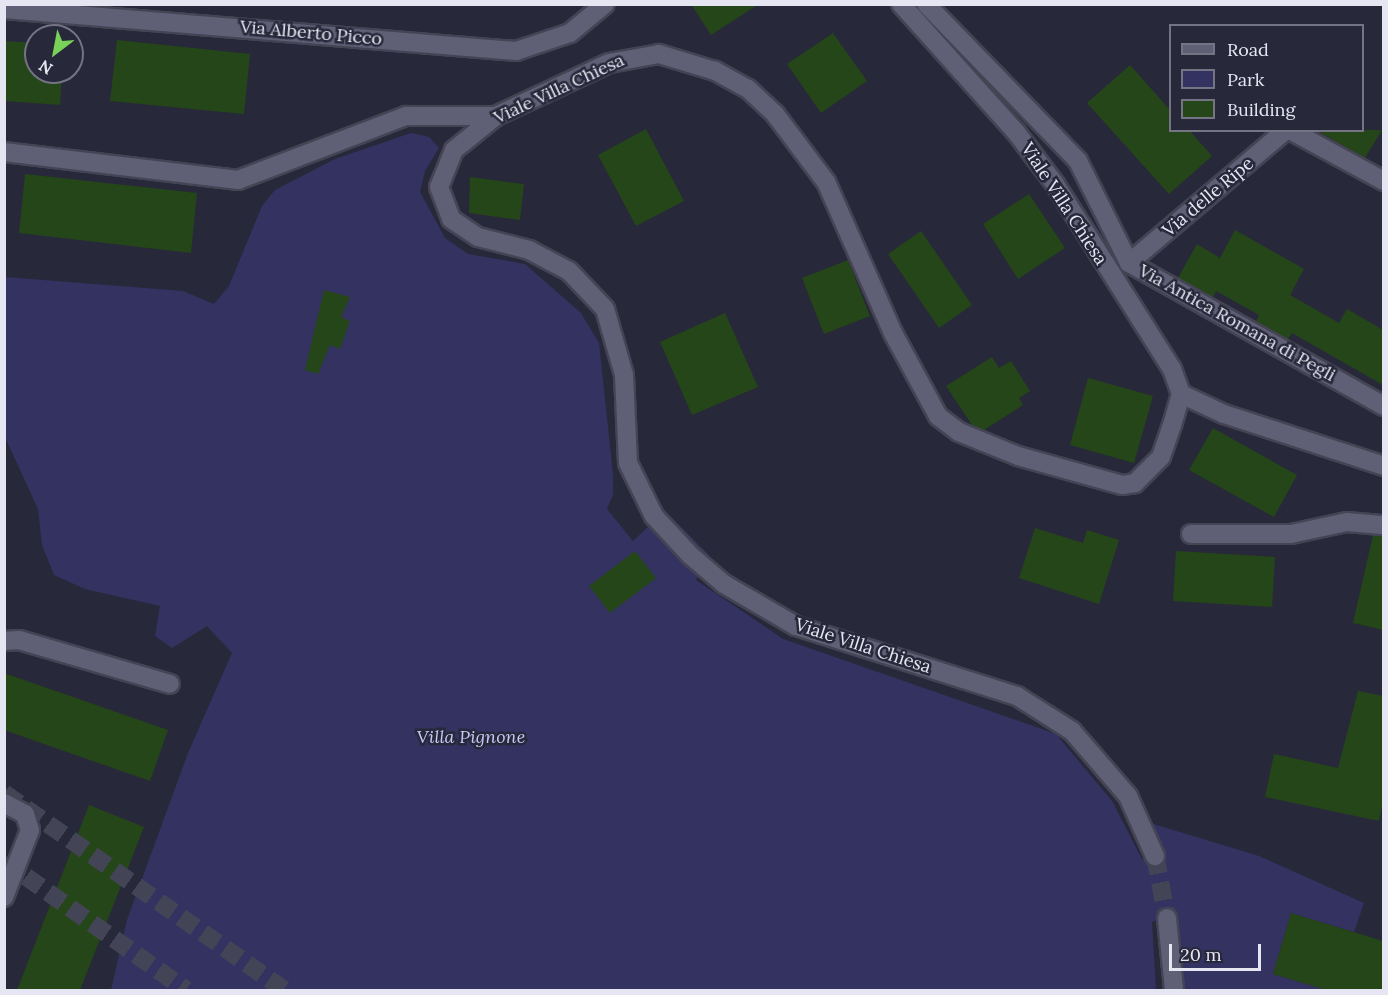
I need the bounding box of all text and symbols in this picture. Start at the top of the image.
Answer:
street label: Via Alberto Picco [239,16,383,50]
north arrow [24,24,84,84]
legend [1169,24,1364,132]
text: Road [1227,38,1269,61]
street label: Viale Villa Chiesa [490,49,628,129]
text: N [35,56,56,79]
text: Park [1227,68,1264,91]
text: Building [1227,98,1295,121]
street label: Viale Villa Chiesa [1016,139,1112,269]
street label: Via delle Ripe [1158,153,1258,241]
street label: Via Antica Romana di Pegli [1135,260,1339,386]
street label: Viale Villa Chiesa [792,614,934,678]
park label: Villa Pignone [417,726,525,748]
scale bar [1172,932,1264,970]
text: 20 m [1180,943,1222,966]

